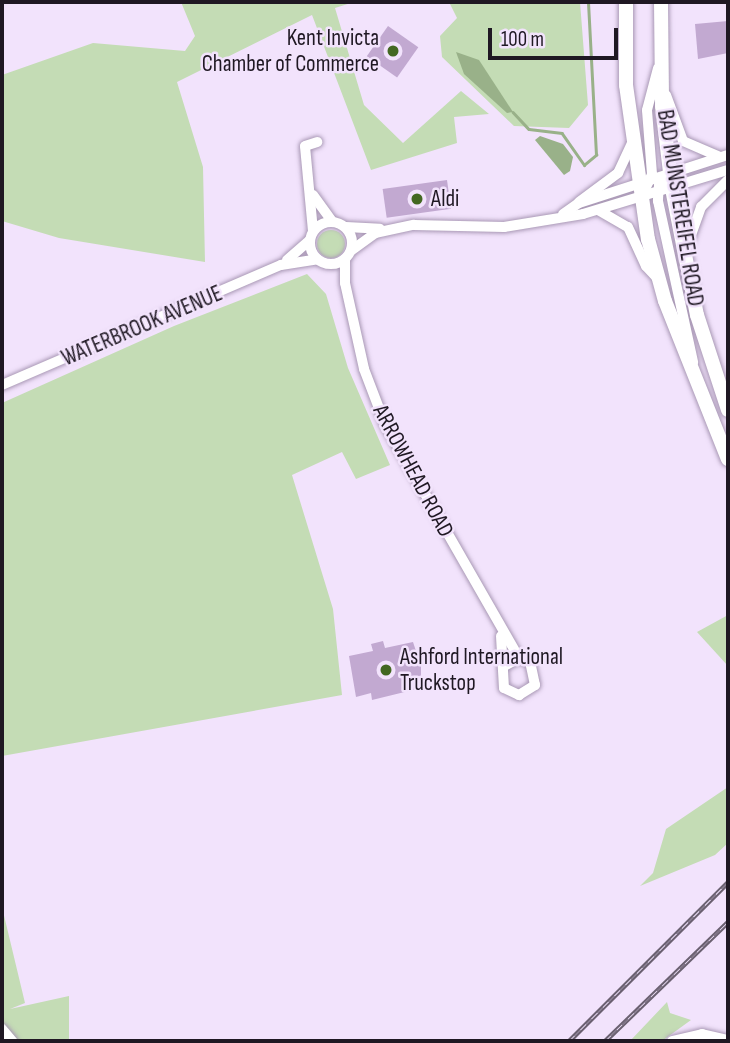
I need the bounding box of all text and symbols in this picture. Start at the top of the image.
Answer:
scale bar [492,14,622,58]
place label: Kent Invicta Chamber of Commerce [202,24,379,78]
text: 100 m [501,27,544,52]
marker: Kent Invicta Chamber of Commerce [385,43,401,59]
street label: BAD MUNSTEREIFEL ROAD [651,108,709,308]
place label: Aldi [431,185,459,213]
marker: Aldi [409,191,425,207]
street label: WATERBROOK AVENUE [58,280,226,372]
street label: ARROWHEAD ROAD [367,400,459,542]
place label: Ashford International Truckstop [400,643,563,697]
marker: Ashford International Truckstop [378,662,394,678]

